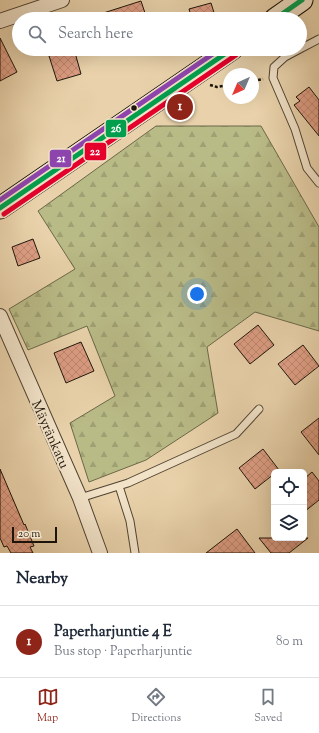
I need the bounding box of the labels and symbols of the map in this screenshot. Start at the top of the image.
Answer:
north arrow [223,68,259,104]
pin: 1 [167,92,193,122]
unlabelled marker [129,103,139,113]
line badge: 26 [105,119,127,138]
text: 26 [111,121,122,137]
line badge: 22 [84,142,107,161]
text: 22 [90,144,101,160]
line badge: 21 [49,149,72,168]
text: 21 [57,151,66,167]
your location [187,284,207,304]
street label: Mäyränkatu [25,397,73,472]
scale bar [12,525,57,544]

